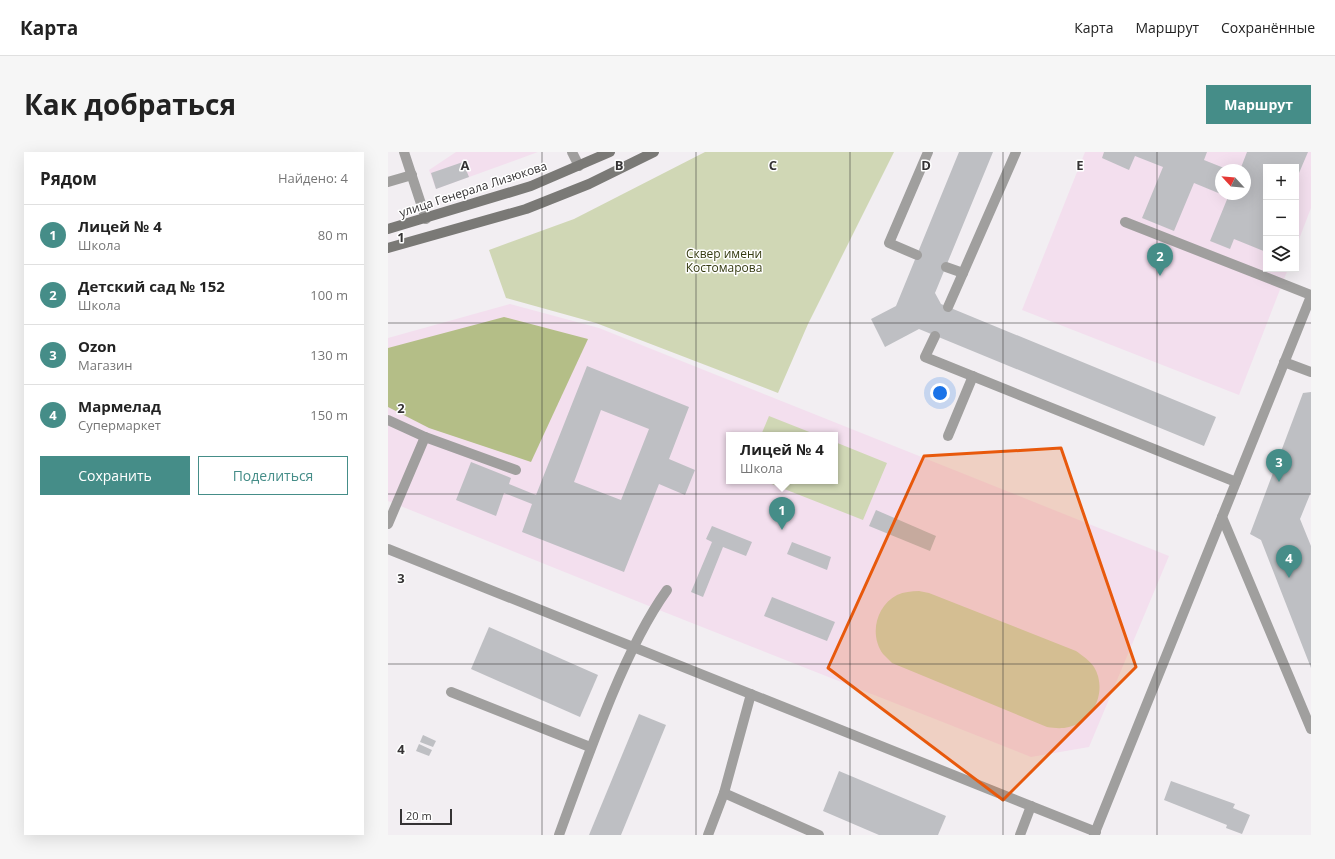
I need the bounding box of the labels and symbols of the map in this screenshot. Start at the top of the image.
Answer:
text: A [461,156,470,174]
text: B [615,156,624,174]
text: C [769,156,777,174]
text: D [921,156,931,174]
text: E [1076,156,1084,174]
street label: улица Генерала Лизюкова [397,157,549,221]
north arrow [1215,164,1251,200]
text: 1 [397,228,405,246]
pin: 2 [1147,243,1173,276]
park label: Сквер имени Костомарова [686,245,762,276]
your location [930,383,950,403]
text: 2 [397,399,405,417]
pin: 3 [1266,449,1292,482]
pin: 1 [769,497,795,530]
pin: 4 [1276,545,1302,578]
text: 3 [397,569,405,587]
text: 4 [397,740,405,758]
scale bar [400,807,452,826]

